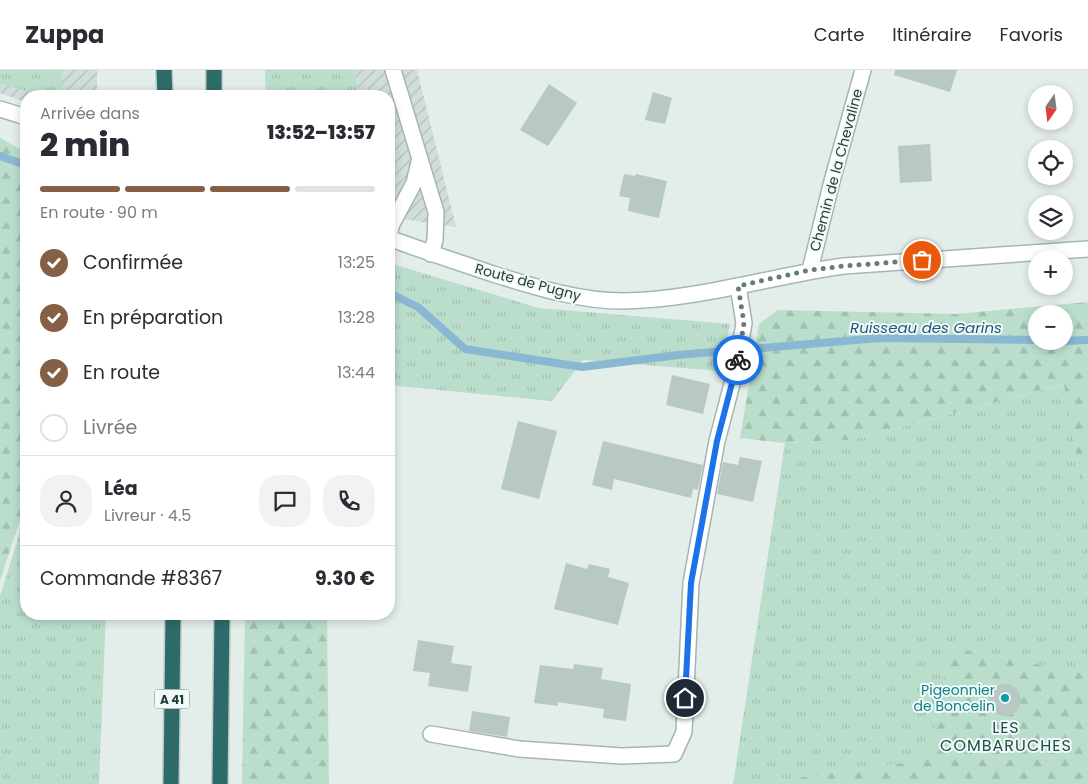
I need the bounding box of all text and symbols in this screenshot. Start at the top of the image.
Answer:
text: Zuppa [25,18,104,51]
text: Carte [814,22,864,47]
text: Itinéraire [892,22,972,47]
text: Favoris [1000,22,1063,47]
north arrow [1028,85,1072,130]
map controls [1028,85,1073,350]
street label: Chemin de la Chevaline [805,86,867,254]
text: Arrivée dans [40,102,140,125]
text: 13:52–13:57 [267,119,375,146]
text: 2 min [40,122,130,167]
button: locate [1028,140,1073,185]
button: layers [1028,195,1073,240]
text: En route · 90 m [40,201,158,224]
pin [901,239,943,281]
icon: bag [908,246,936,274]
icon: check [40,249,68,277]
text: Confirmée [83,249,183,276]
button: + [1028,250,1073,295]
text: 13:25 [338,251,375,274]
street label: Route de Pugny [473,258,583,306]
icon: check [40,304,68,332]
text: En préparation [83,304,223,331]
button: − [1028,305,1073,350]
text: 13:28 [338,306,375,329]
water label: Ruisseau des Garins [850,317,1002,338]
courier [713,335,763,385]
icon: bike [724,346,752,374]
icon: check [40,359,68,387]
text: En route [83,359,160,386]
text: 13:44 [337,361,375,384]
text: Livrée [83,414,137,441]
button: person [40,475,92,527]
text: Léa [104,475,138,502]
button: chat [259,475,311,527]
button: phone [323,475,375,527]
text: Livreur · 4.5 [104,504,191,527]
text: Commande #8367 [40,565,222,592]
text: 9.30 € [315,565,375,592]
pin [664,677,706,719]
place label: Pigeonnier de Boncelin [914,680,995,716]
icon: home [671,684,699,712]
road number: A 41 [154,690,190,708]
marker: Pigeonnier de Boncelin [999,692,1011,704]
district label: LES COMBARUCHES [940,716,1072,757]

